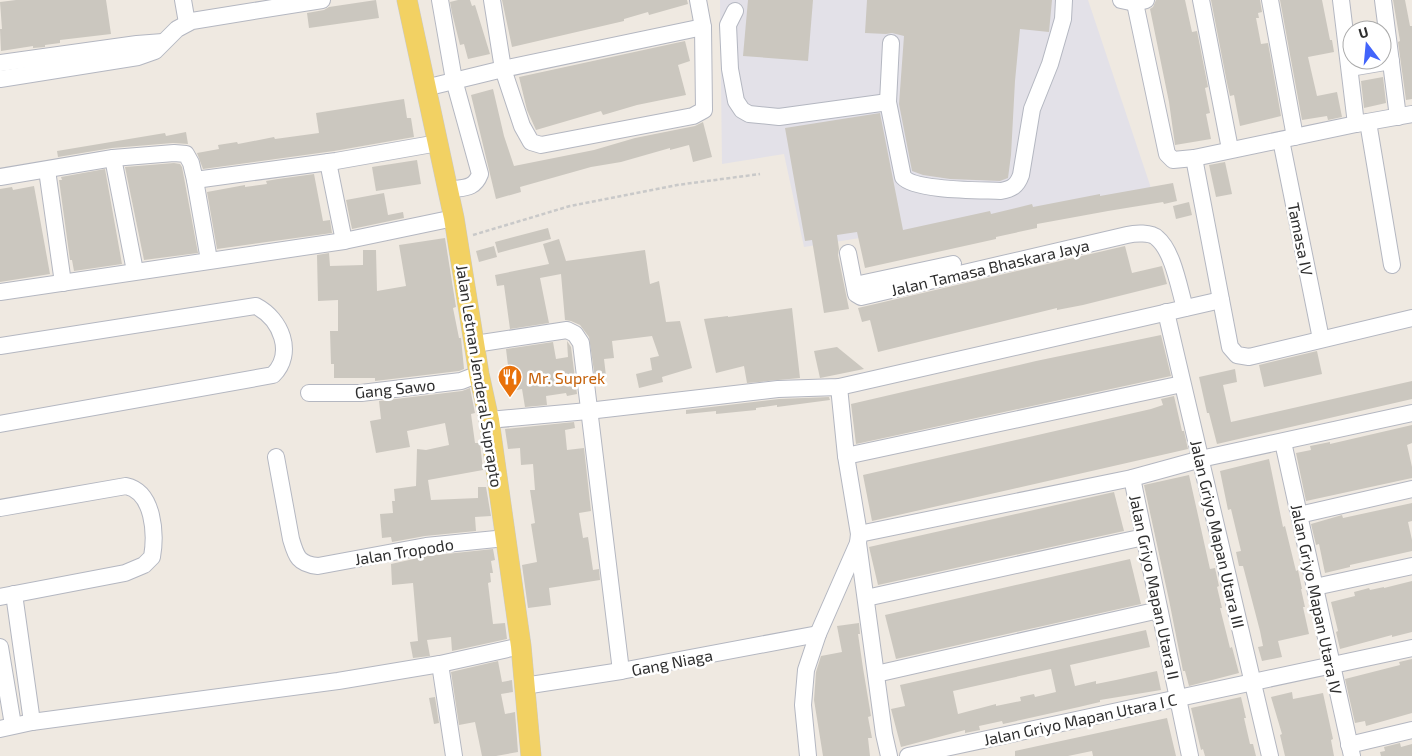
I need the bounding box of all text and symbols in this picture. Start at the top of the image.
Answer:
north arrow [1342,20,1392,70]
text: U [1356,23,1370,42]
street label: Tamasa IV [1285,201,1317,277]
street label: Jalan Tamasa Bhaskara Jaya [889,235,1091,299]
street label: Jalan Letnan Jenderal Suprapto [453,263,507,489]
restaurant icon: Mr. Suprek [497,364,523,398]
place label: Mr. Suprek [528,368,605,387]
street label: Gang Sawo [354,374,436,402]
street label: Jalan Griyo Mapan Utara III [1187,438,1249,630]
street label: Jalan Griyo Mapan Utara II [1126,493,1184,681]
street label: Jalan Griyo Mapan Utara IV [1288,502,1347,696]
street label: Jalan Tropodo [353,534,455,568]
street label: Gang Niaga [630,645,714,679]
street label: Jalan Griyo Mapan Utara I C [982,689,1178,749]

